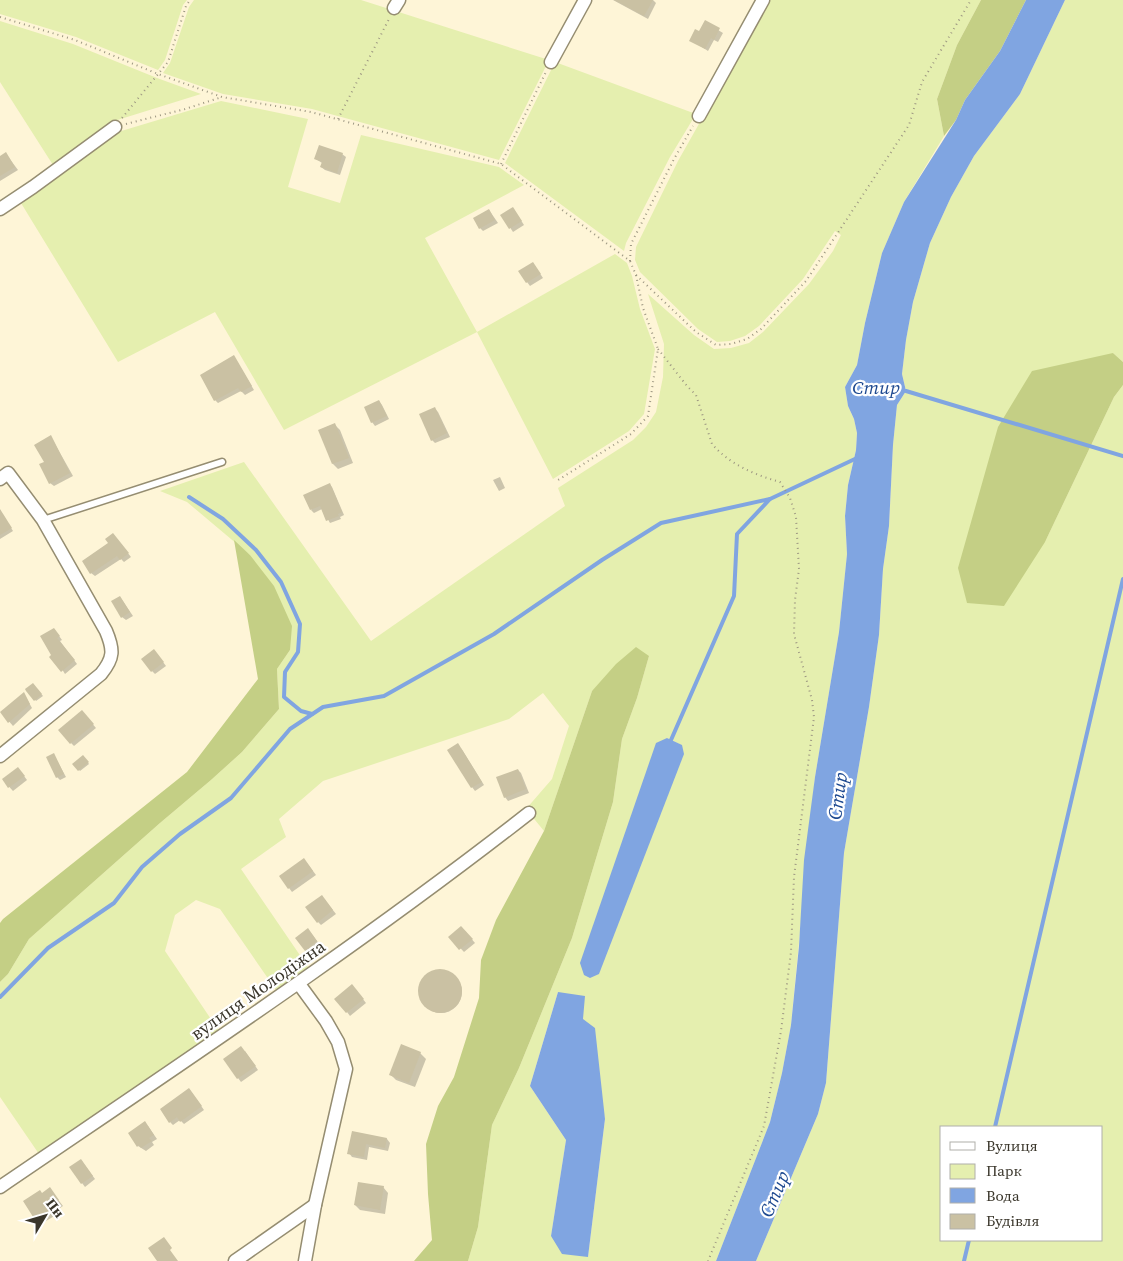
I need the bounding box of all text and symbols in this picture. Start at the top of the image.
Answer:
water label: Стир [852,374,900,400]
water label: Стир [821,770,853,821]
street label: вулиця Молодіжна [185,933,331,1046]
legend [940,1126,1103,1241]
text: Вулиця [986,1135,1038,1156]
text: Парк [986,1160,1022,1181]
water label: Стир [753,1167,795,1221]
text: Вода [986,1185,1020,1206]
north arrow [20,1191,70,1241]
text: Пн [41,1194,69,1222]
text: Будівля [986,1210,1039,1231]

